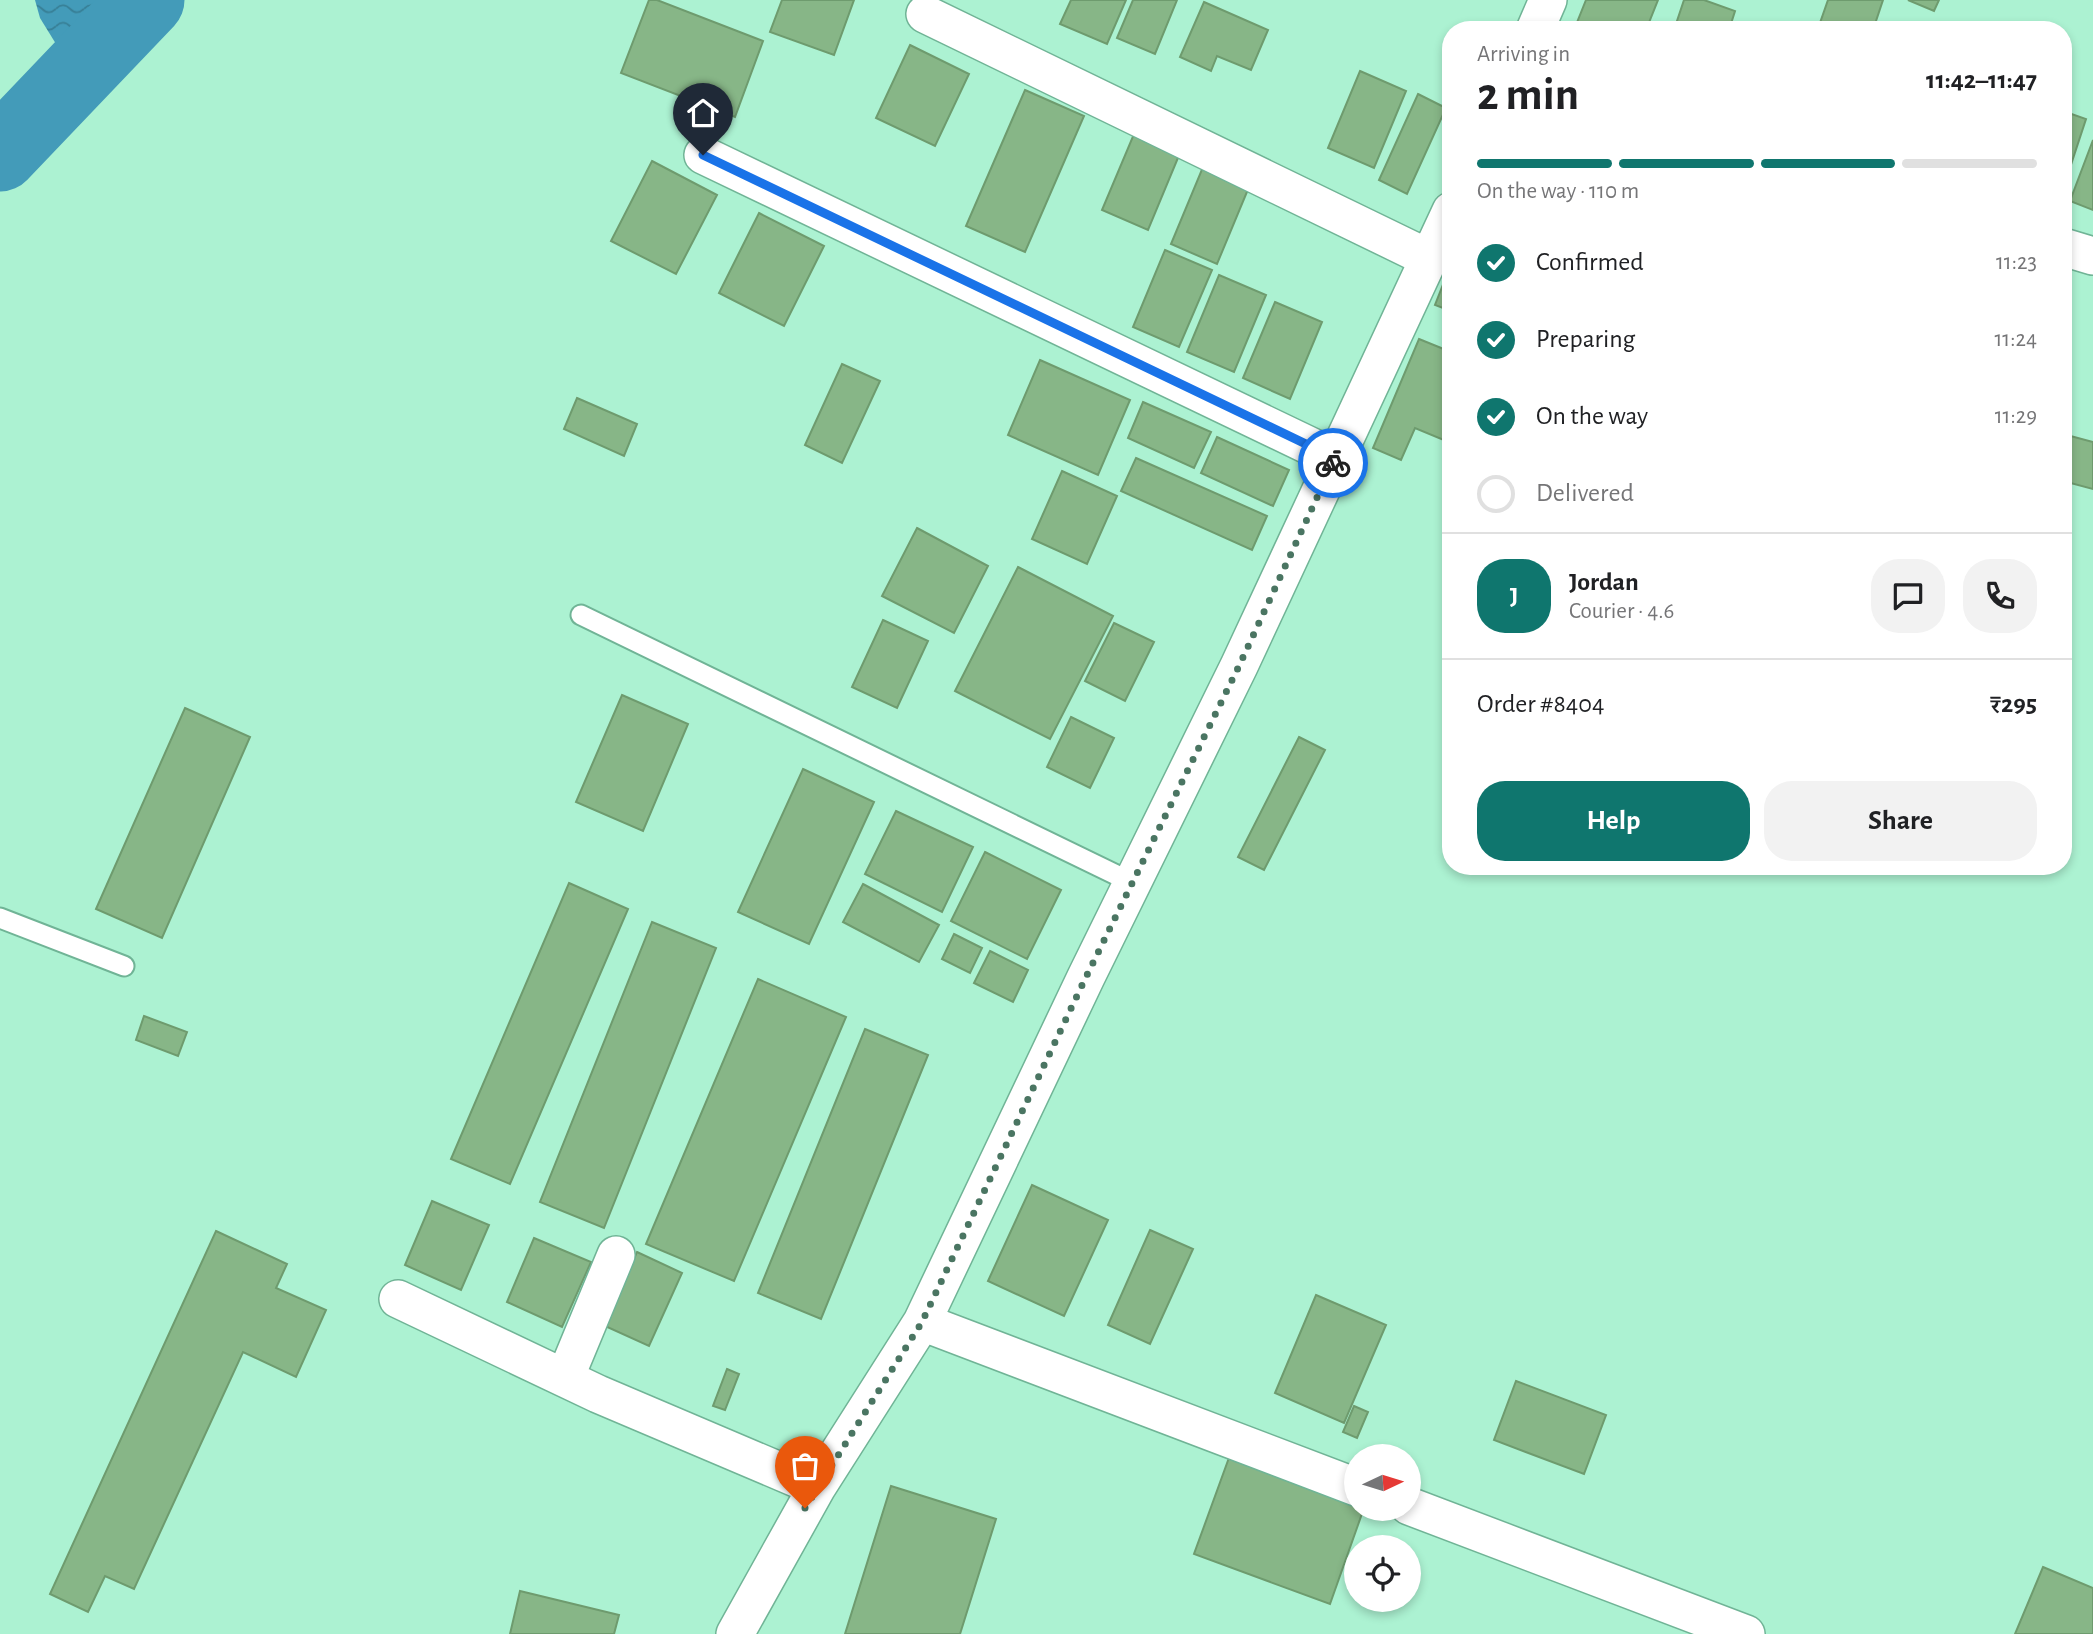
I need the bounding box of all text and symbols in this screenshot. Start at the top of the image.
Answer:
text: Arriving in [1477,43,1570,66]
text: 11:42–11:47 [1926,67,2037,93]
text: 2 min [1477,72,1579,118]
pin [673,83,733,155]
icon: home [684,94,722,132]
text: On the way · 110 m [1477,180,1639,203]
icon: check [1477,244,1515,282]
text: Confirmed [1536,249,1644,275]
text: 11:23 [1996,251,2037,274]
icon: check [1477,321,1515,359]
text: Preparing [1536,326,1635,352]
text: 11:24 [1994,328,2037,351]
icon: check [1477,398,1515,436]
text: On the way [1536,403,1648,429]
text: 11:29 [1995,405,2037,428]
courier [1298,428,1368,498]
icon: bike [1314,444,1352,482]
text: Delivered [1536,480,1634,506]
button: chat [1871,559,1945,633]
button: phone [1963,559,2037,633]
text: Jordan [1569,569,1639,595]
text: J [1510,583,1518,609]
text: Courier · 4.6 [1569,600,1674,623]
text: Order #8404 [1477,691,1605,717]
text: ₹295 [1990,691,2037,717]
button: Help [1477,781,1750,861]
button: Share [1764,781,2037,861]
pin [775,1436,835,1508]
north arrow [1344,1444,1421,1521]
map controls [1344,1444,1421,1612]
icon: bag [786,1447,824,1485]
button: locate [1344,1535,1421,1612]

